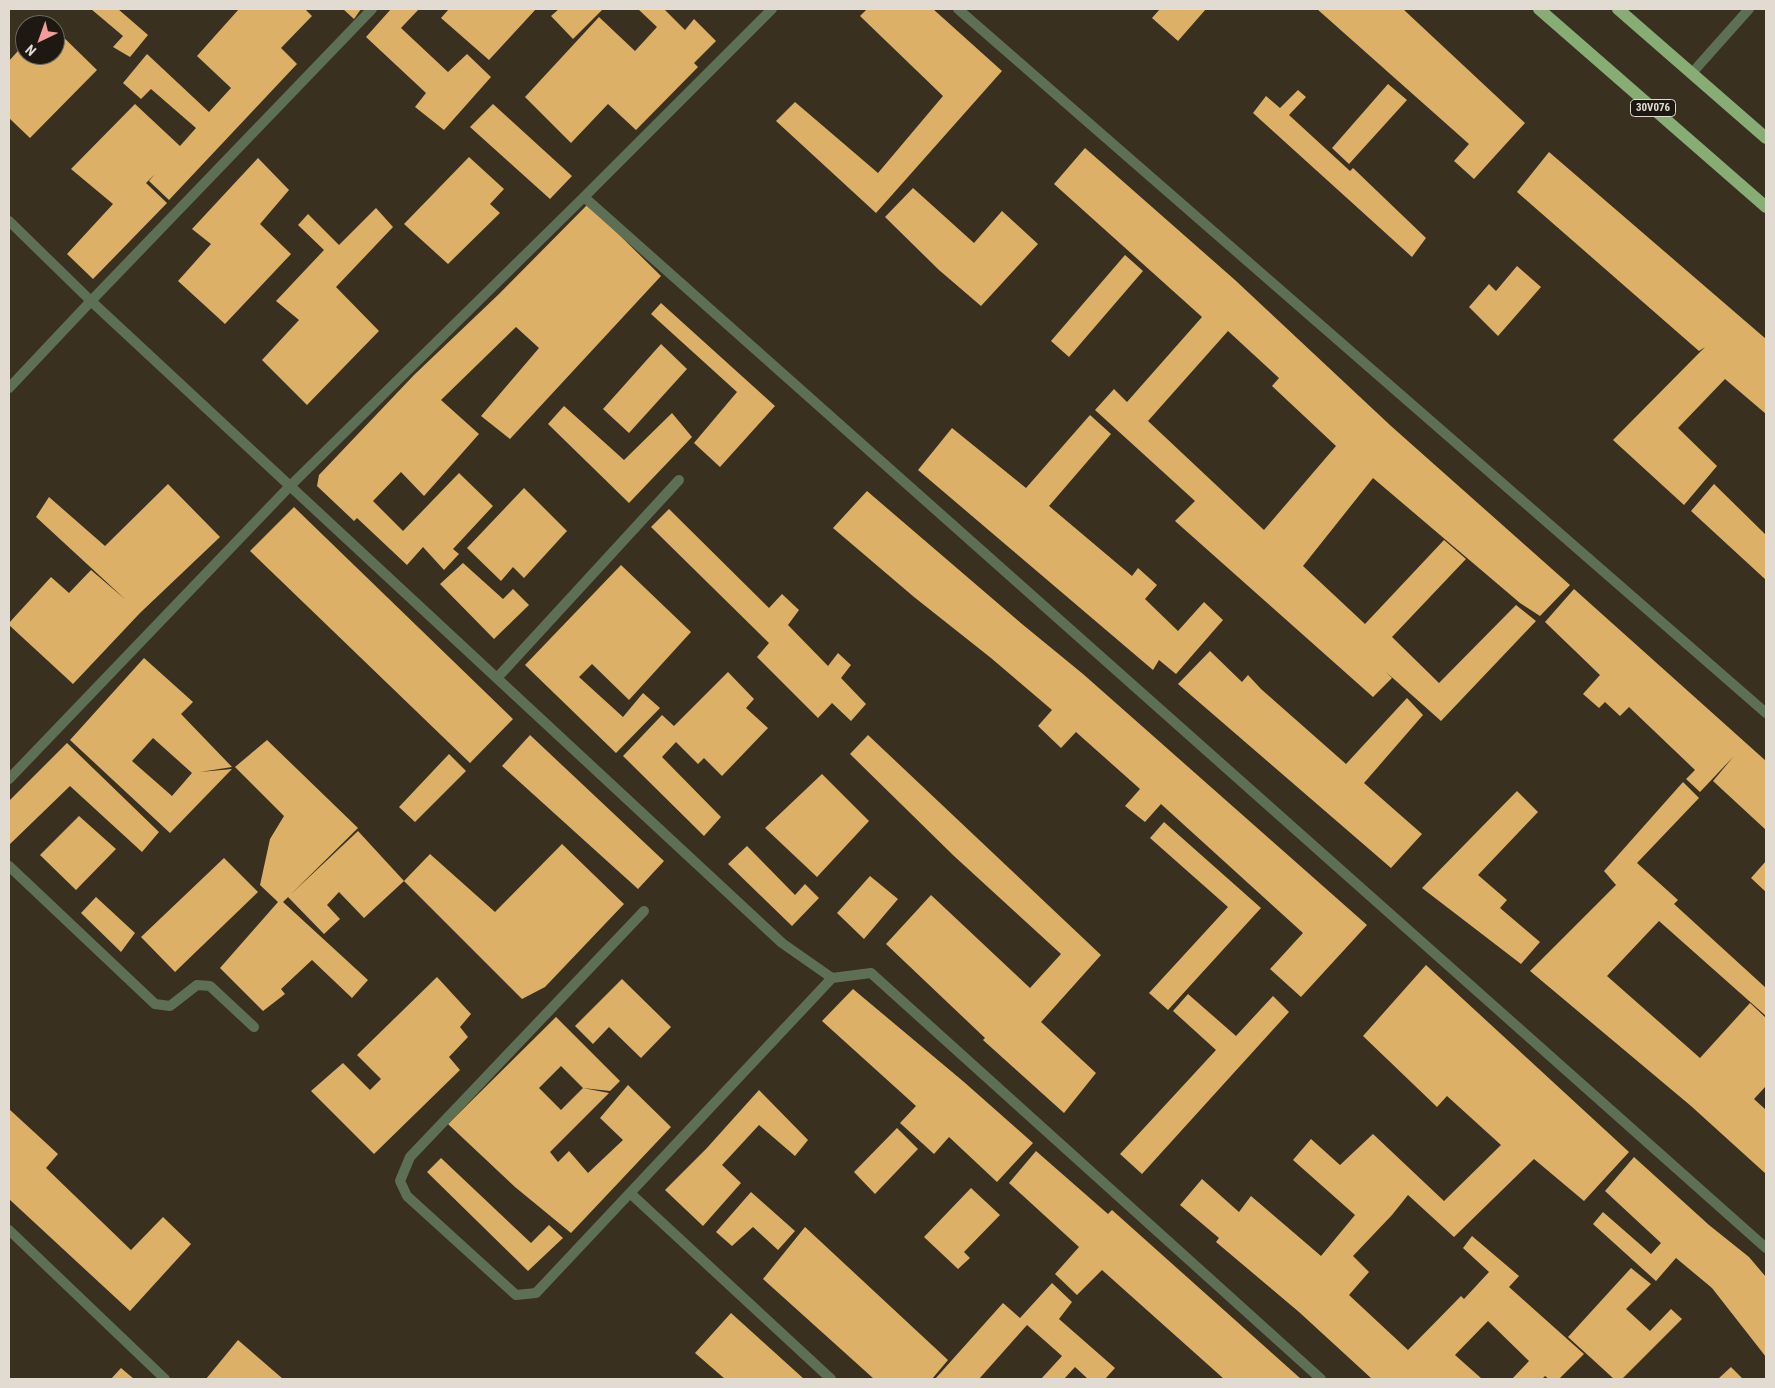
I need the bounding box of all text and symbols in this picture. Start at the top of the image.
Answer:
north arrow [15,15,65,65]
text: N [22,42,39,59]
road number: 30V076 [1630,100,1676,116]

